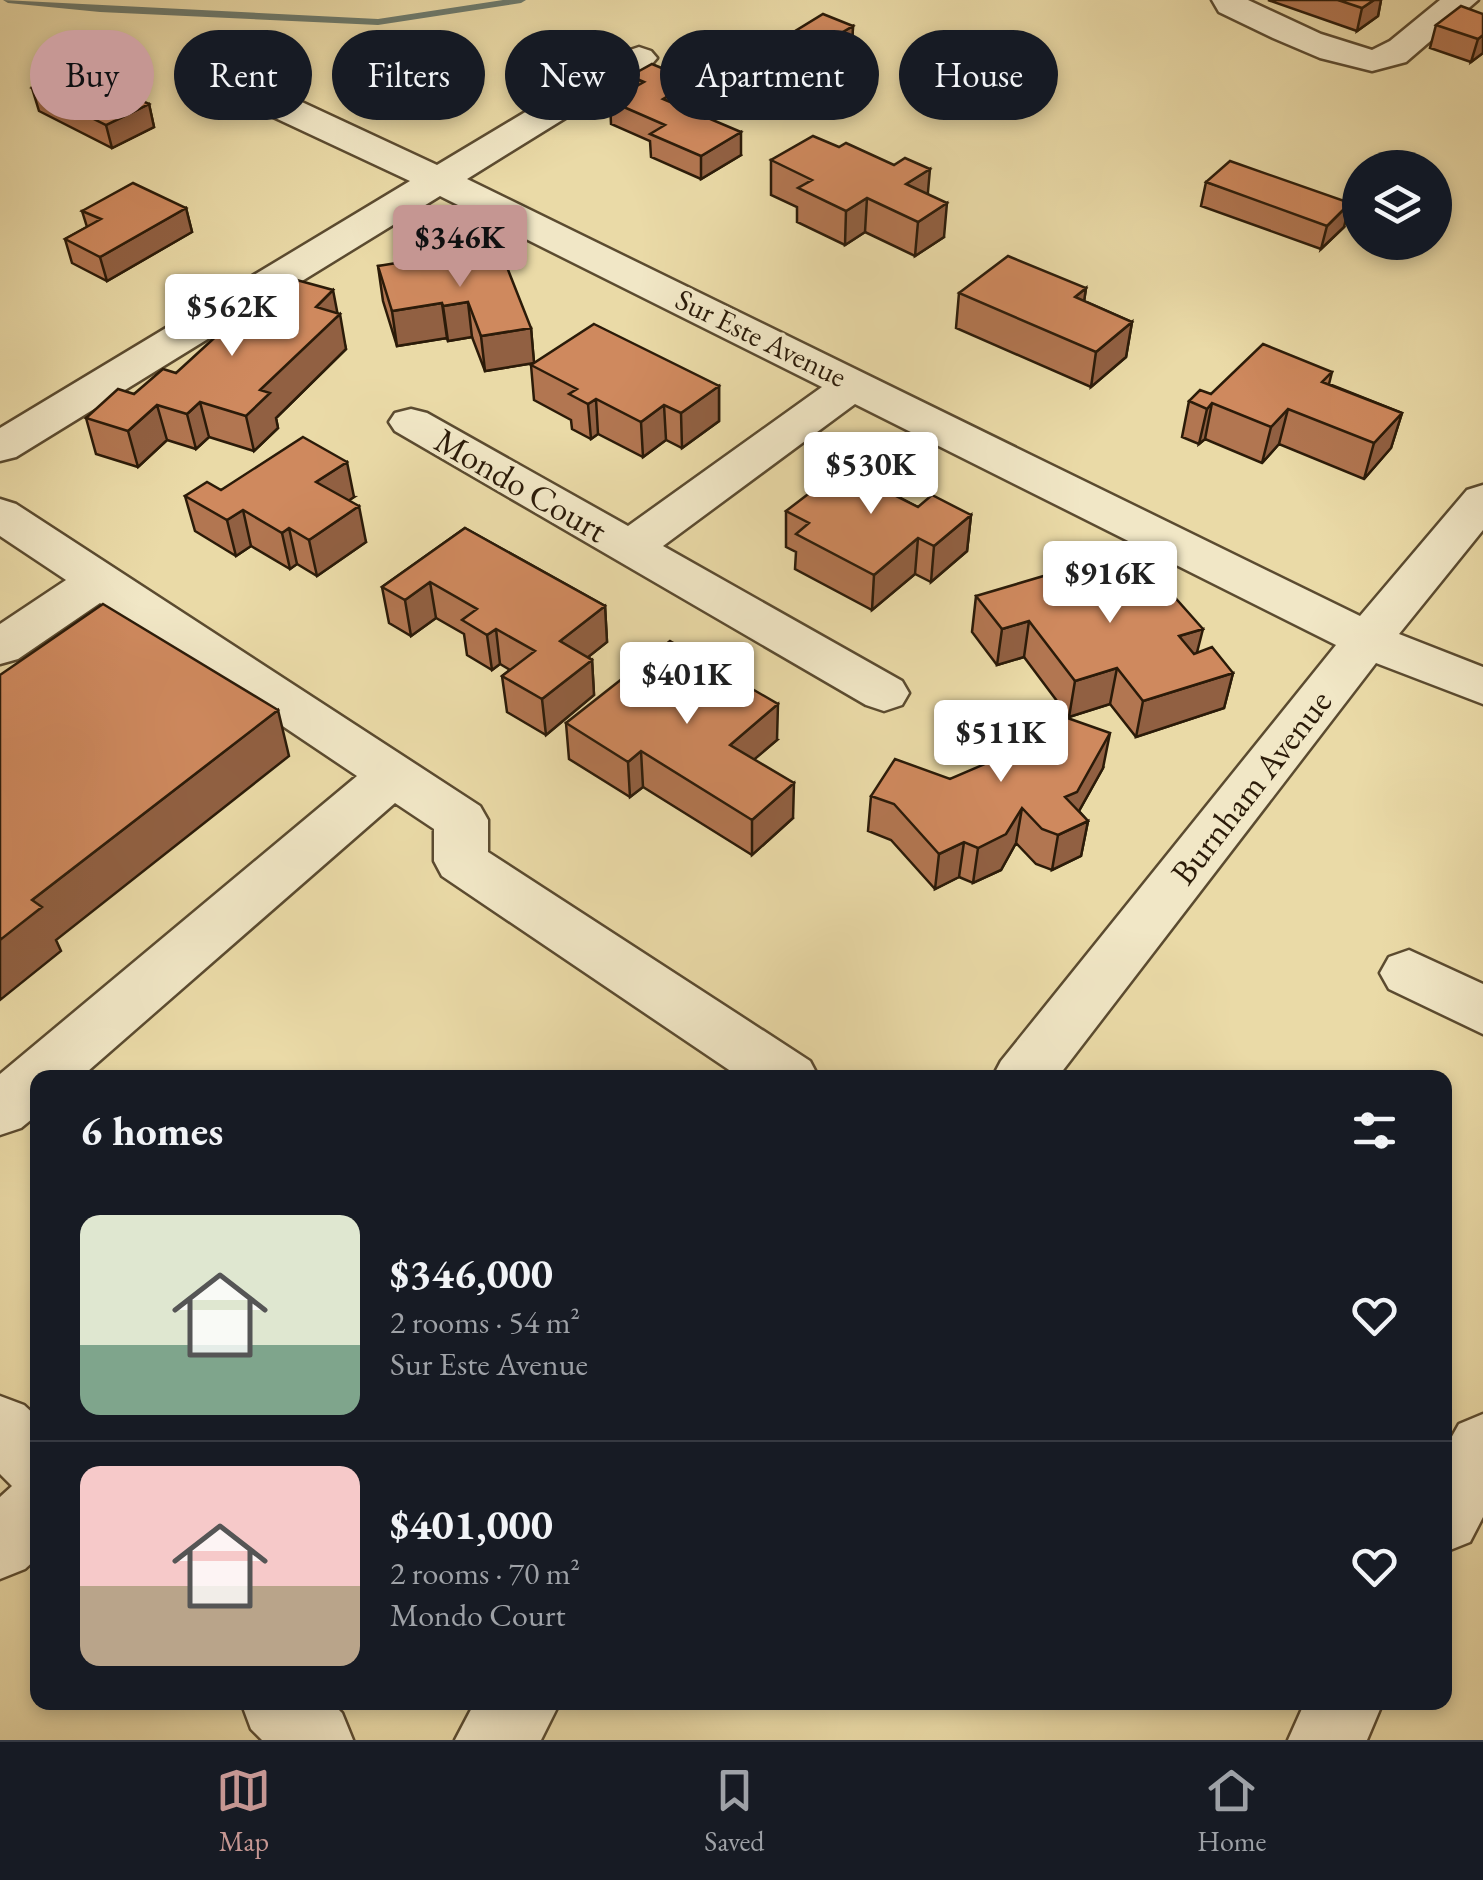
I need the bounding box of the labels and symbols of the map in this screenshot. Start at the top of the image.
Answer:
pin: $346K [390,205,530,290]
pin: $562K [162,274,302,359]
street label: Sur Este Avenue [669,279,853,396]
street label: Mondo Court [427,417,616,552]
pin: $530K [801,432,941,517]
pin: $916K [1040,541,1180,626]
pin: $401K [617,642,757,727]
street label: Burnham Avenue [1160,680,1341,893]
pin: $511K [931,700,1071,785]

